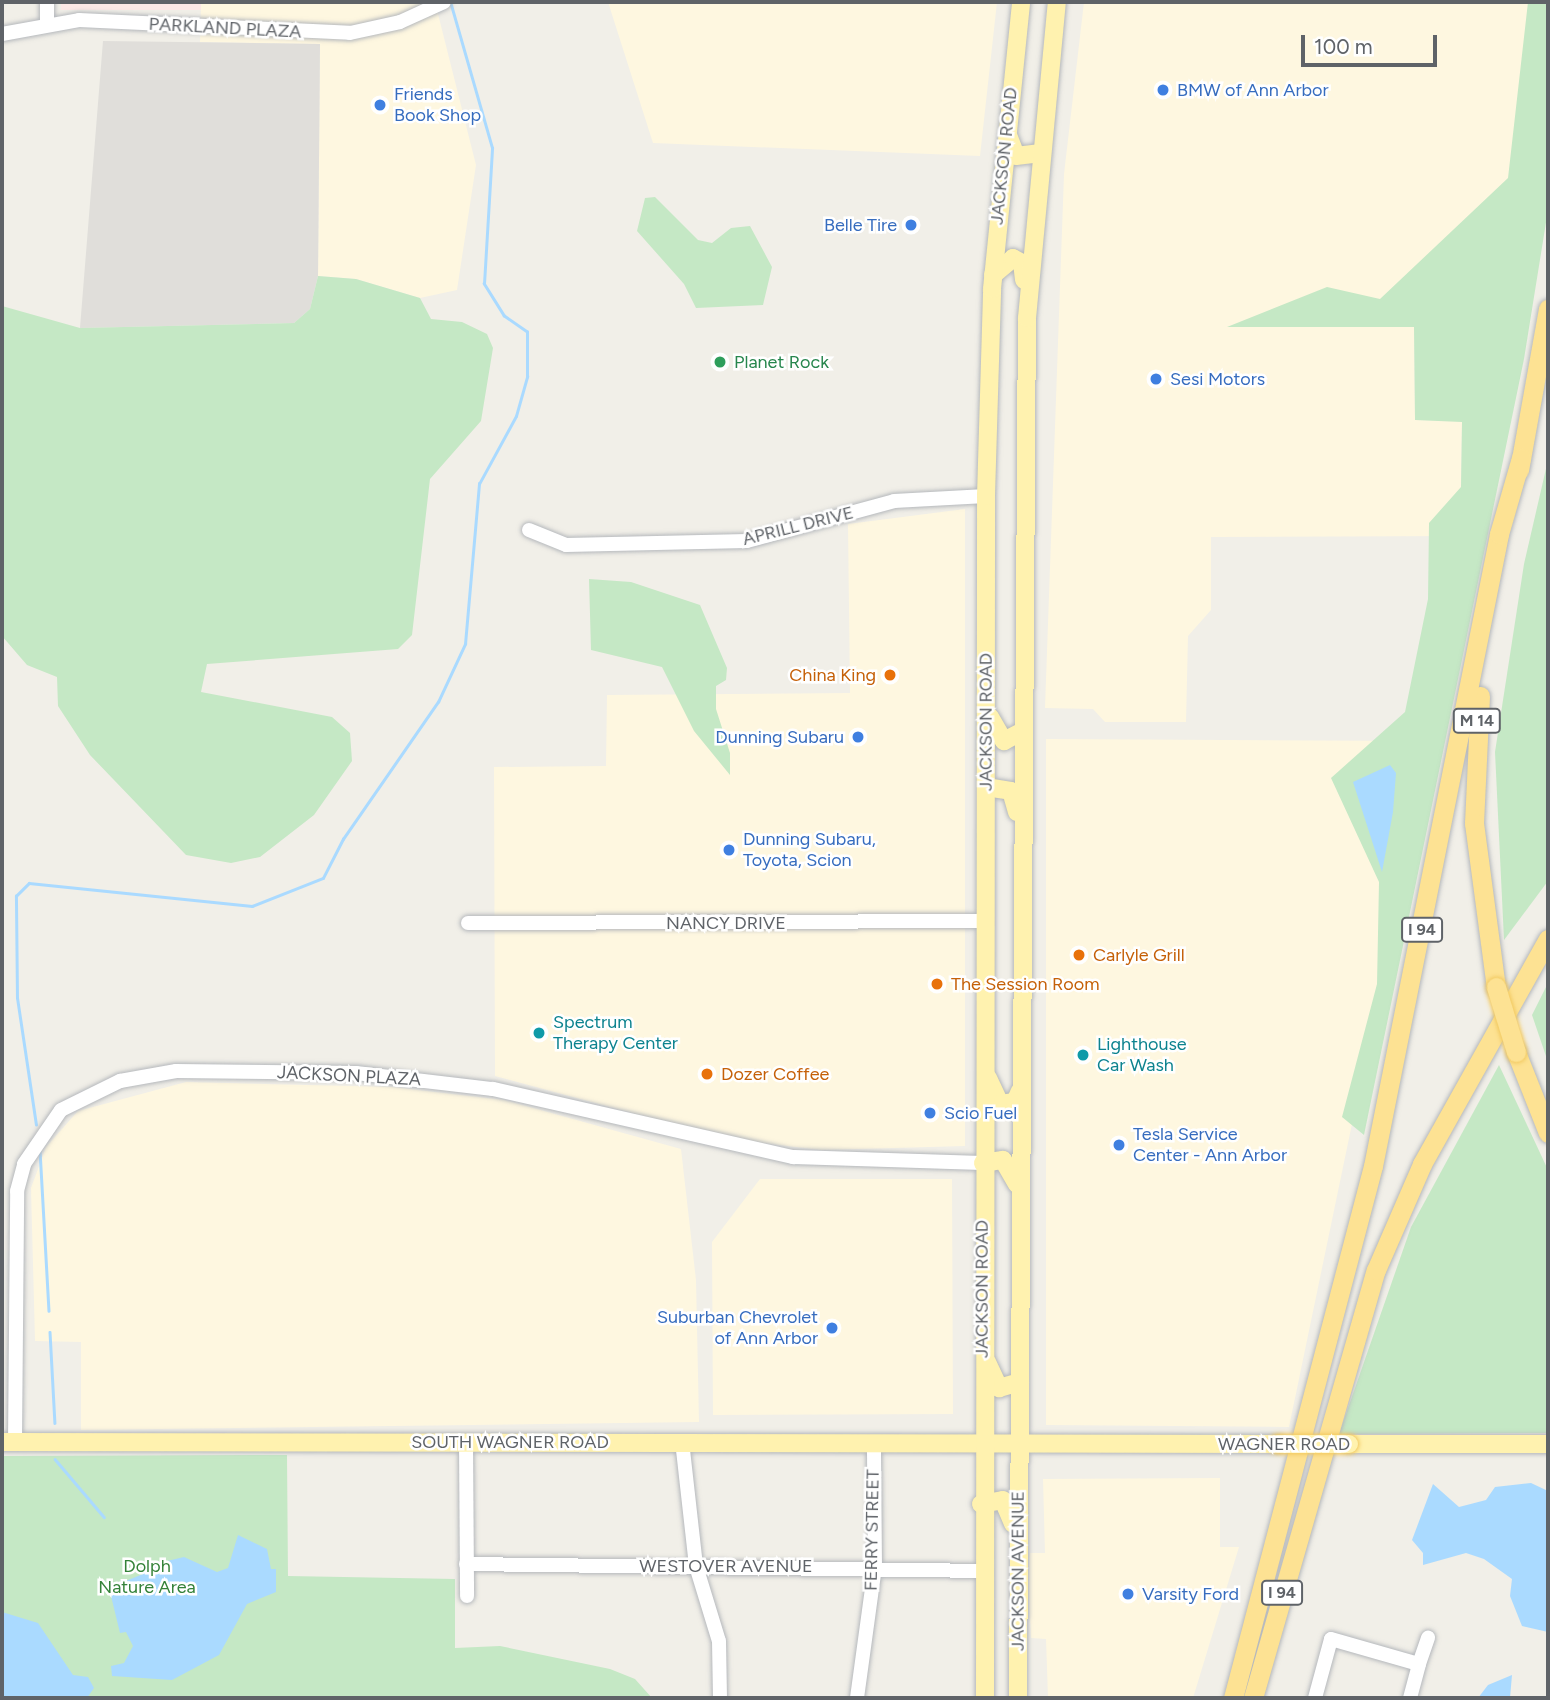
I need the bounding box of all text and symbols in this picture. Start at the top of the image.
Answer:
street label: PARKLAND PLAZA [148,13,302,43]
scale bar [1305,21,1442,65]
text: 100 m [1314,34,1373,59]
place label: BMW of Ann Arbor [1177,79,1329,101]
marker: BMW of Ann Arbor [1155,82,1171,98]
place label: Friends Book Shop [394,84,481,126]
street label: JACKSON ROAD [986,86,1022,226]
marker: Friends Book Shop [372,97,388,113]
place label: Belle Tire [824,214,897,236]
marker: Belle Tire [903,217,919,233]
place label: Planet Rock [734,351,829,373]
marker: Planet Rock [712,354,728,370]
place label: Sesi Motors [1170,368,1265,390]
marker: Sesi Motors [1148,371,1164,387]
street label: APRILL DRIVE [740,502,856,550]
street label: JACKSON ROAD [975,653,997,791]
place label: China King [789,664,876,686]
marker: China King [882,667,898,683]
road number: M 14 [1452,708,1502,734]
place label: Dunning Subaru [715,726,844,748]
marker: Dunning Subaru [850,729,866,745]
place label: Dunning Subaru, Toyota, Scion [743,829,876,872]
marker: Dunning Subaru, Toyota, Scion [721,842,737,858]
street label: NANCY DRIVE [666,912,786,934]
road number: I 94 [1401,918,1443,942]
place label: Carlyle Grill [1093,944,1185,966]
marker: Carlyle Grill [1071,947,1087,963]
place label: The Session Room [951,973,1099,995]
marker: The Session Room [929,976,945,992]
place label: Spectrum Therapy Center [553,1012,678,1054]
marker: Spectrum Therapy Center [531,1025,547,1041]
place label: Lighthouse Car Wash [1097,1034,1187,1076]
marker: Lighthouse Car Wash [1075,1047,1091,1063]
street label: JACKSON PLAZA [276,1061,422,1091]
place label: Dozer Coffee [721,1063,829,1085]
marker: Dozer Coffee [699,1066,715,1082]
place label: Scio Fuel [944,1102,1017,1124]
marker: Scio Fuel [922,1105,938,1121]
place label: Tesla Service Center - Ann Arbor [1133,1124,1287,1166]
marker: Tesla Service Center - Ann Arbor [1111,1137,1127,1153]
street label: JACKSON ROAD [971,1220,993,1358]
place label: Suburban Chevrolet of Ann Arbor [657,1307,818,1350]
marker: Suburban Chevrolet of Ann Arbor [824,1320,840,1336]
street label: SOUTH WAGNER ROAD [411,1431,609,1453]
street label: WAGNER ROAD [1218,1433,1350,1455]
street label: FERRY STREET [860,1469,884,1591]
street label: JACKSON AVENUE [1007,1491,1029,1651]
street label: WESTOVER AVENUE [639,1555,813,1577]
park label: Dolph Nature Area [98,1556,196,1598]
road number: I 94 [1261,1581,1303,1606]
place label: Varsity Ford [1142,1583,1239,1605]
marker: Varsity Ford [1120,1586,1136,1602]

